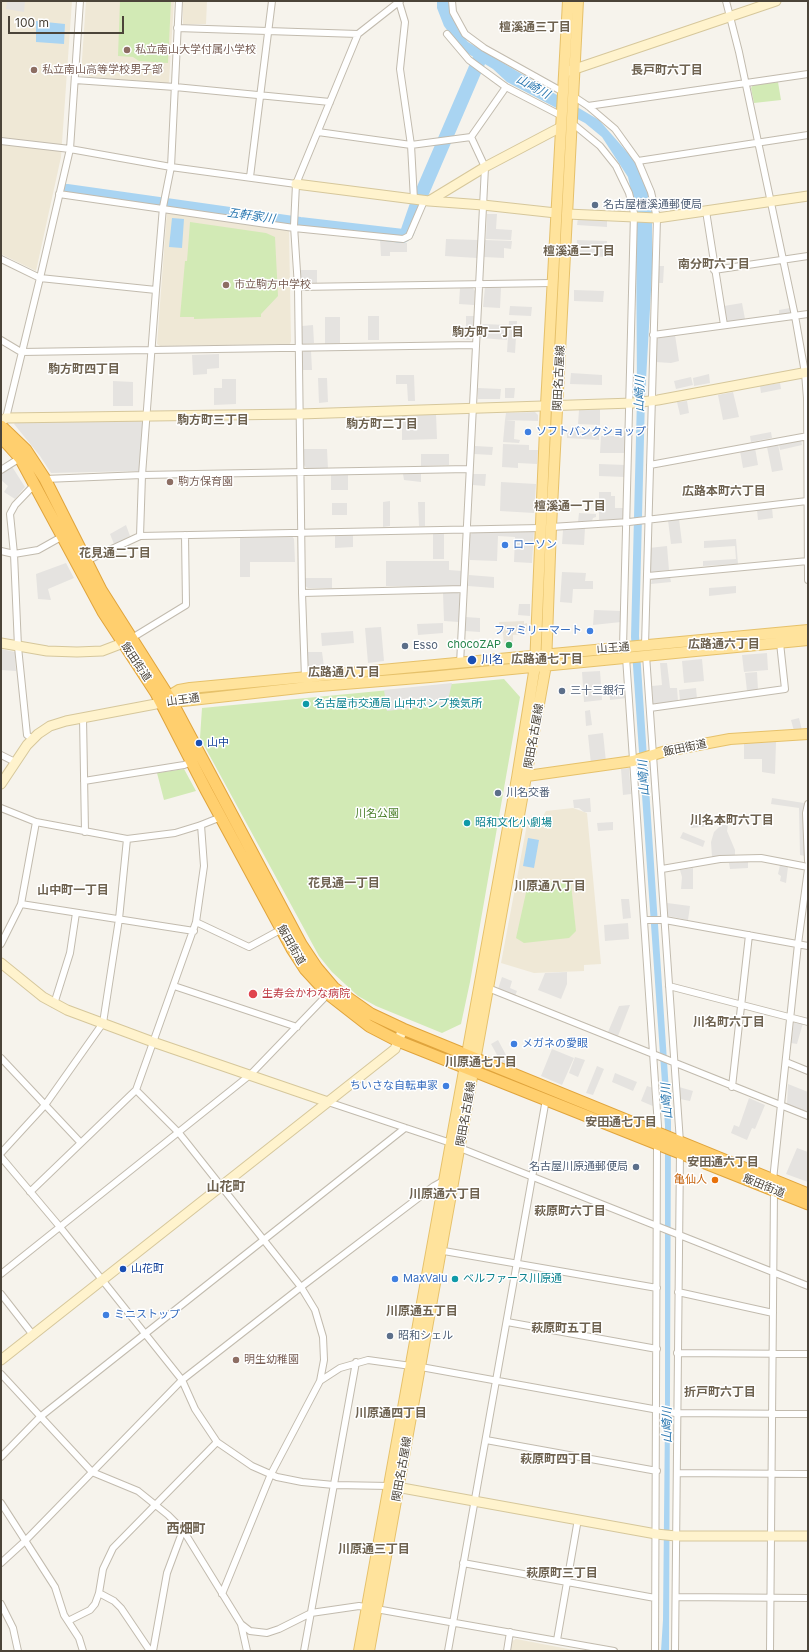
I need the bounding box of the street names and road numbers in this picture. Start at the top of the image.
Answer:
street label: 関田名古屋線 [551,345,567,411]
street label: 飯田街道 [118,640,154,684]
street label: 山王通 [596,640,630,656]
street label: 山王通 [166,691,200,709]
street label: 関田名古屋線 [522,702,546,770]
street label: 飯田街道 [662,737,708,759]
street label: 飯田街道 [274,923,308,967]
street label: 関田名古屋線 [454,1080,478,1148]
street label: 飯田街道 [741,1172,787,1200]
street label: 関田名古屋線 [390,1435,414,1503]

